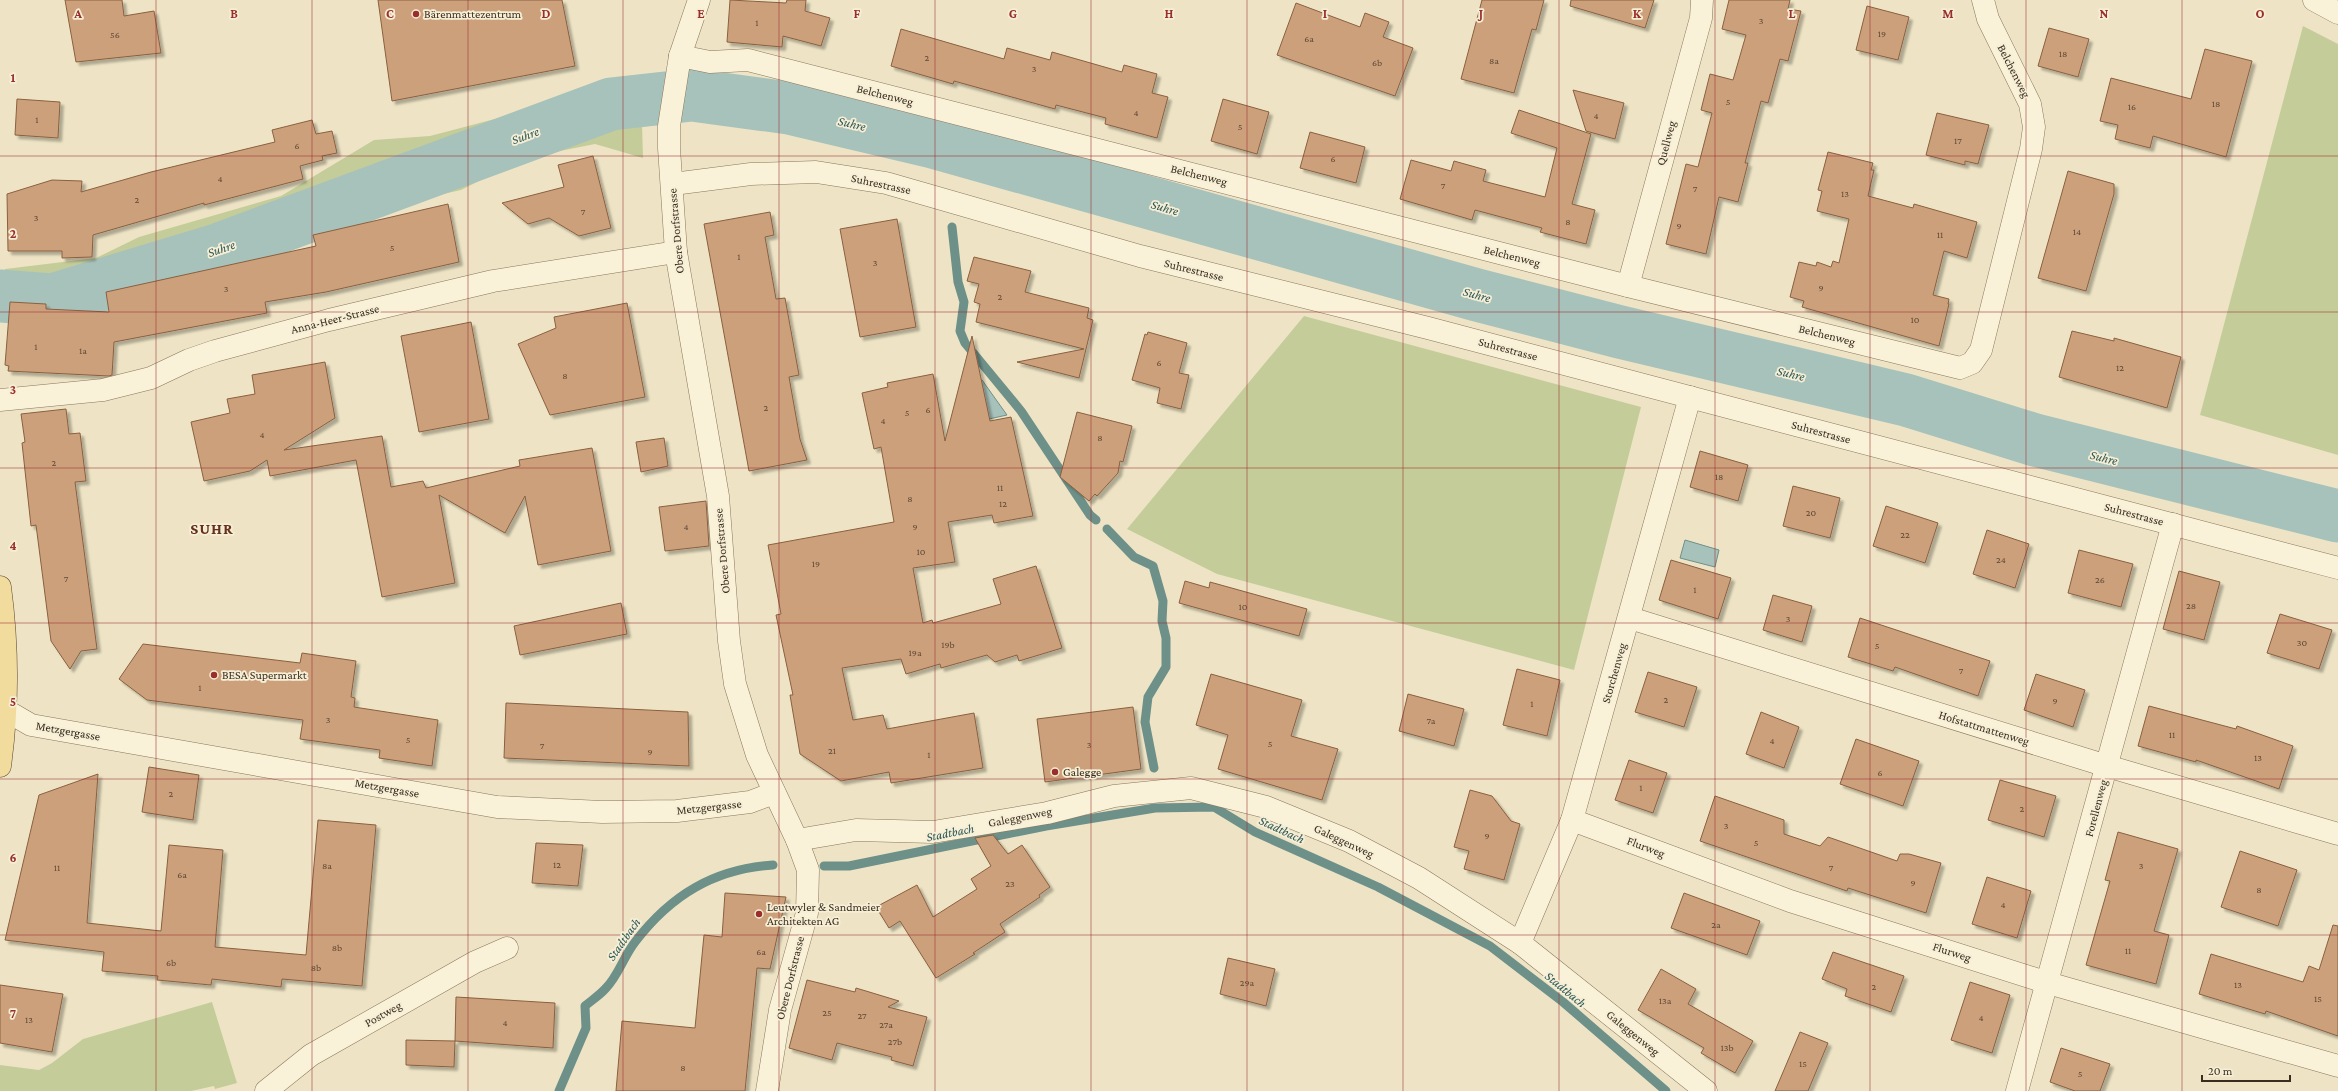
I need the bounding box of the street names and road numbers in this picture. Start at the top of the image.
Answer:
street label: Belchenweg [1995,42,2033,100]
street label: Belchenweg [855,81,915,109]
street label: Quellweg [1653,119,1679,167]
street label: Belchenweg [1169,161,1229,189]
street label: Suhrestrasse [850,171,912,197]
street label: Obere Dorfstrasse [665,188,687,274]
street label: Belchenweg [1482,242,1542,270]
street label: Suhrestrasse [1163,256,1225,284]
street label: Anna-Heer-Strasse [289,301,381,337]
street label: Belchenweg [1797,321,1857,349]
street label: Suhrestrasse [1477,334,1539,364]
street label: Suhrestrasse [1790,417,1852,447]
street label: Suhrestrasse [2103,499,2165,529]
street label: Obere Dorfstrasse [711,508,733,594]
street label: Storchenweg [1599,641,1629,705]
street label: Hofstattmattenweg [1937,708,2031,748]
street label: Metzgergasse [35,718,101,744]
street label: Metzgergasse [354,775,420,801]
street label: Forellenweg [2082,778,2110,838]
street label: Metzgergasse [676,797,742,817]
street label: Galeggenweg [987,804,1053,830]
street label: Galeggenweg [1312,821,1376,861]
street label: Flurweg [1625,833,1667,861]
street label: Obere Dorfstrasse [773,935,807,1021]
street label: Flurweg [1931,939,1973,965]
street label: Postweg [362,998,404,1030]
street label: Galeggenweg [1603,1007,1663,1059]

